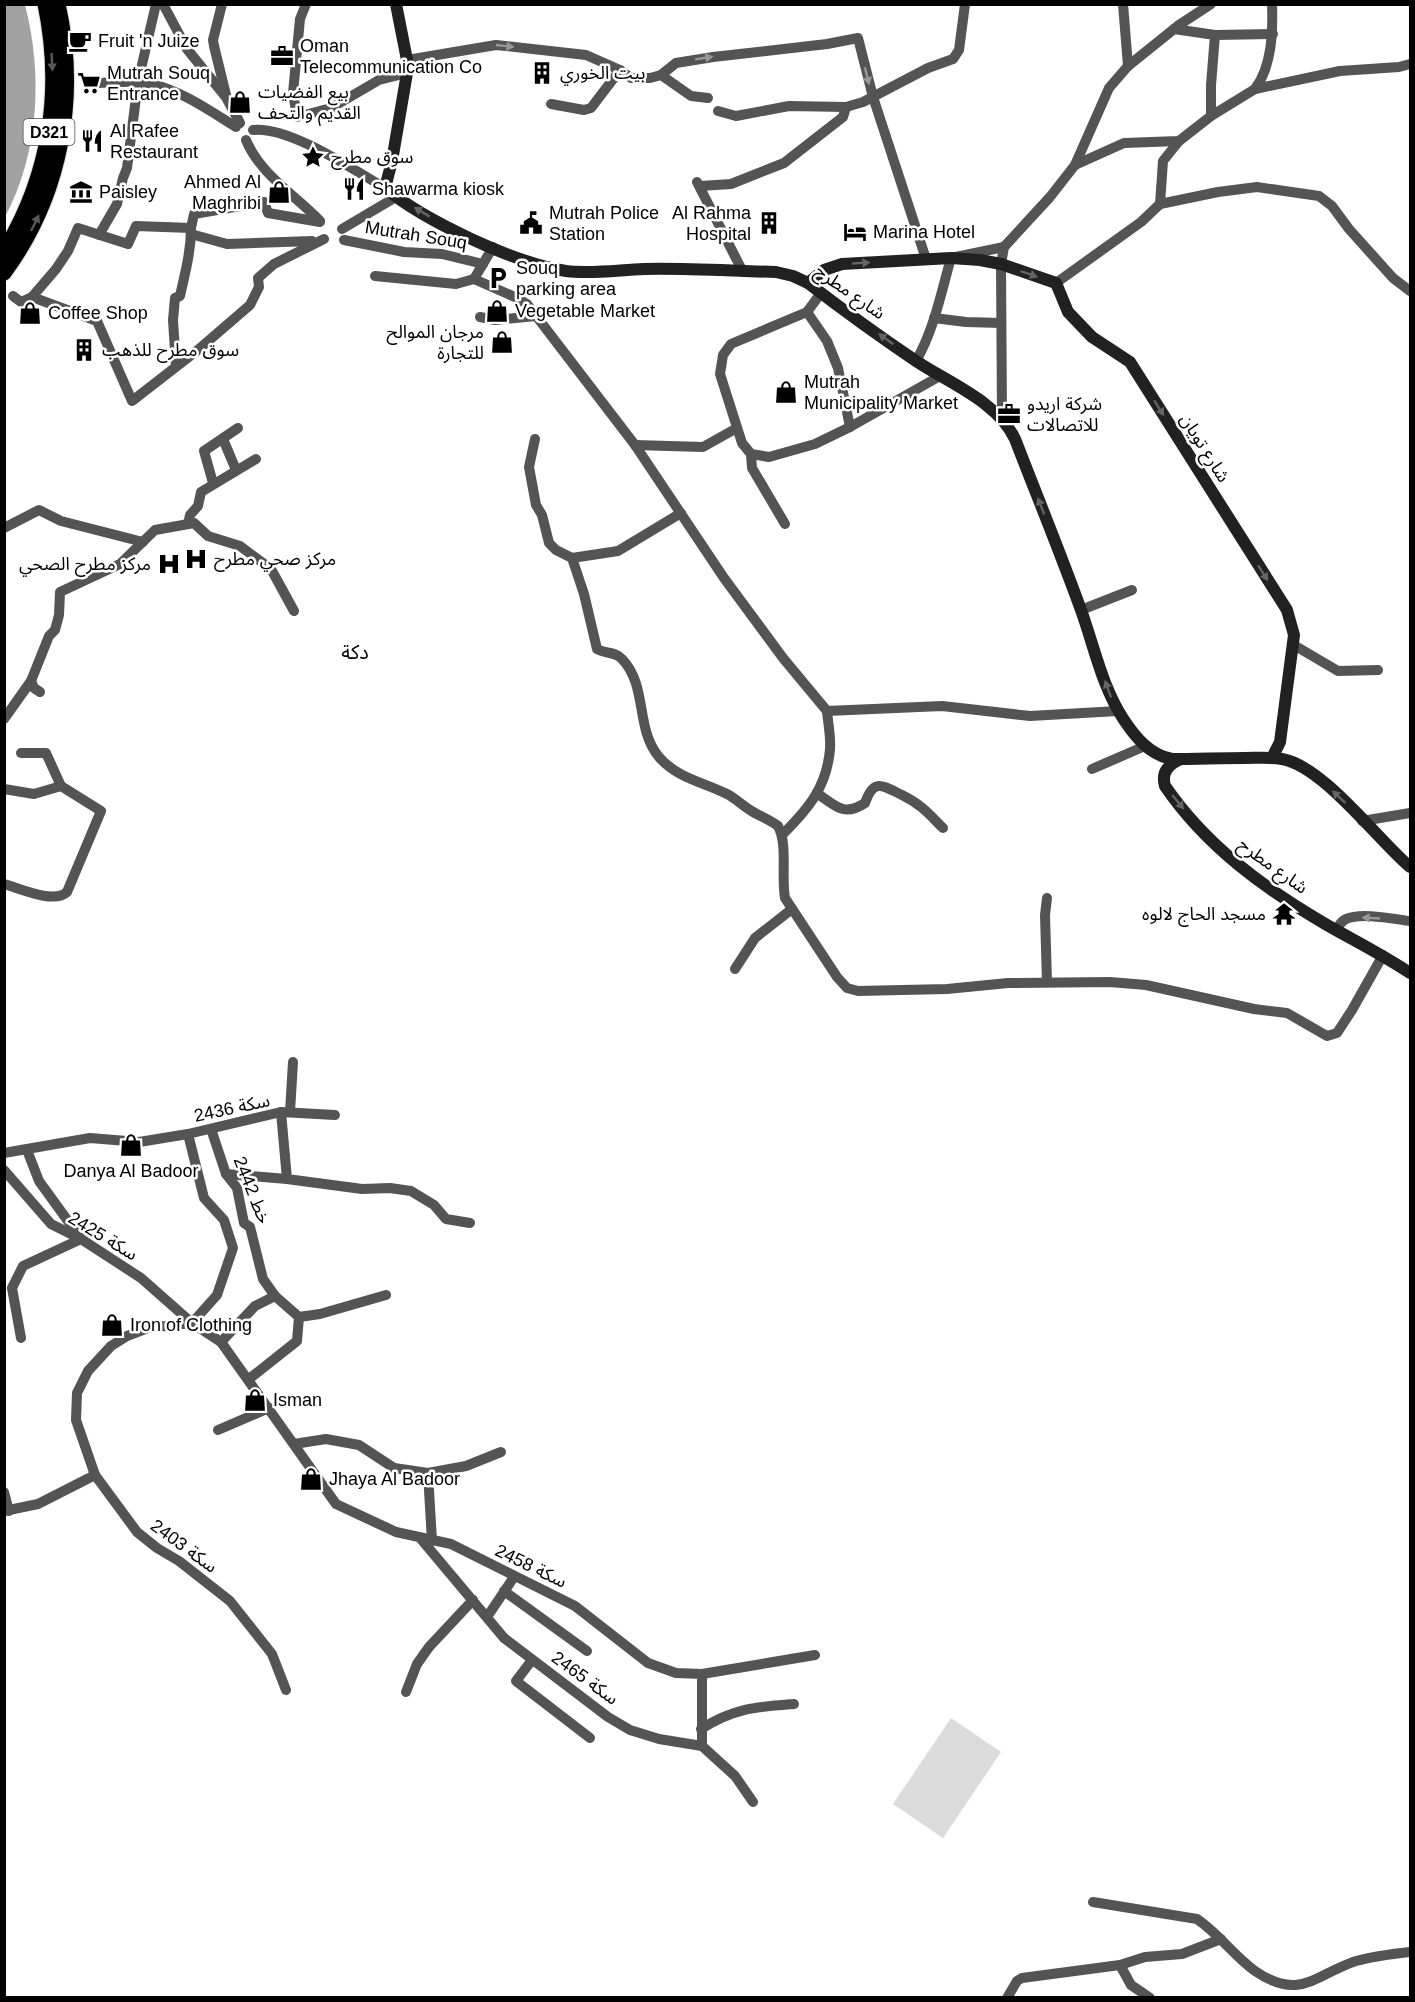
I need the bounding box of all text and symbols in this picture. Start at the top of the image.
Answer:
cafe icon: Fruit 'n Juize [67,28,93,54]
place label: Fruit 'n Juize [98,31,199,51]
place label: Oman Telecommunication Co [300,36,482,77]
one-way arrow [496,41,515,51]
office icon: Oman Telecommunication Co [269,43,295,69]
one-way arrow [48,53,57,72]
one-way arrow [694,54,713,63]
building icon: بيت الخوري [529,60,555,86]
place label: Mutrah Souq Entrance [107,63,210,104]
place label: بيت الخوري [560,63,645,86]
one-way arrow [863,67,873,86]
supermarket icon: Mutrah Souq Entrance [76,70,102,96]
place label: بيع الفضيات القديم والتحف [258,82,361,126]
shop icon: بيع الفضيات القديم والتحف [227,89,253,115]
road number: D321 [23,119,74,145]
place label: Al Rafee Restaurant [110,121,198,162]
restaurant icon: Al Rafee Restaurant [79,128,105,154]
place icon: سوق مطرح [300,144,326,170]
place label: سوق مطرح [331,147,413,170]
place label: Ahmed Al Maghribi [184,172,261,213]
restaurant icon: Shawarma kiosk [341,176,367,202]
museum icon: Paisley [68,179,94,205]
shop icon: Ahmed Al Maghribi [266,179,292,205]
place label: Shawarma kiosk [372,179,505,199]
place label: Paisley [99,182,157,202]
place label: Mutrah Police Station [549,203,659,244]
place label: Al Rahma Hospital [672,203,752,244]
one-way arrow [414,207,430,218]
public building icon: Mutrah Police Station [518,210,544,236]
building icon: Al Rahma Hospital [756,210,782,236]
one-way arrow [30,215,39,232]
street label: Mutrah Souq [364,217,468,253]
hotel icon: Marina Hotel [842,219,868,245]
place label: Marina Hotel [873,222,975,242]
place label: Souq parking area [516,258,617,299]
one-way arrow [852,259,871,268]
street label: شارع مطرح [809,261,889,327]
parking icon: Souq parking area [485,265,511,291]
one-way arrow [1020,269,1038,279]
shop icon: Vegetable Market [484,298,510,324]
shop icon: Coffee Shop [17,300,43,326]
place label: Vegetable Market [515,301,655,321]
place label: Coffee Shop [48,303,148,323]
place label: مرجان الموالح للتجارة [386,322,484,364]
shop icon: مرجان الموالح للتجارة [489,329,515,355]
one-way arrow [878,333,894,345]
building icon: سوق مطرح للذهب [71,337,97,363]
place label: سوق مطرح للذهب [102,340,239,363]
place label: Mutrah Municipality Market [804,372,958,413]
shop icon: Mutrah Municipality Market [773,379,799,405]
place label: شركة اريدو للاتصالات [1027,394,1102,435]
one-way arrow [1154,400,1165,416]
office icon: شركة اريدو للاتصالات [996,401,1022,427]
street label: شارع تويان [1173,410,1234,488]
one-way arrow [1036,496,1046,514]
hospital icon: مركز صحي مطرح [183,546,209,572]
place label: مركز صحي مطرح [214,549,336,572]
hospital icon: مركز مطرح الصحي [156,551,182,577]
place label: مركز مطرح الصحي [19,554,151,577]
one-way arrow [1258,565,1269,581]
district label: دكة [341,641,369,663]
one-way arrow [1103,679,1113,697]
one-way arrow [1332,791,1347,804]
one-way arrow [1171,795,1184,810]
street label: شارع مطرح [1232,834,1312,901]
temple icon: مسجد الحاج لالوه [1271,901,1297,927]
place label: مسجد الحاج لالوه [1142,904,1266,927]
one-way arrow [1361,913,1380,922]
street label: سكة 2436 [192,1090,272,1126]
shop icon: Danya Al Badoor [118,1132,144,1158]
street label: 2442 خط [230,1154,274,1226]
place label: Danya Al Badoor [63,1161,199,1181]
street label: سكة 2425 [65,1208,141,1264]
shop icon: Iron of Clothing [99,1312,125,1338]
place label: Iron of Clothing [130,1315,252,1335]
shop icon: Isman [242,1387,268,1413]
place label: Isman [273,1390,322,1410]
shop icon: Jhaya Al Badoor [298,1466,324,1492]
place label: Jhaya Al Badoor [329,1469,460,1489]
street label: سكة 2403 [147,1515,221,1577]
street label: سكة 2458 [492,1540,570,1592]
street label: سكة 2465 [548,1647,622,1709]

